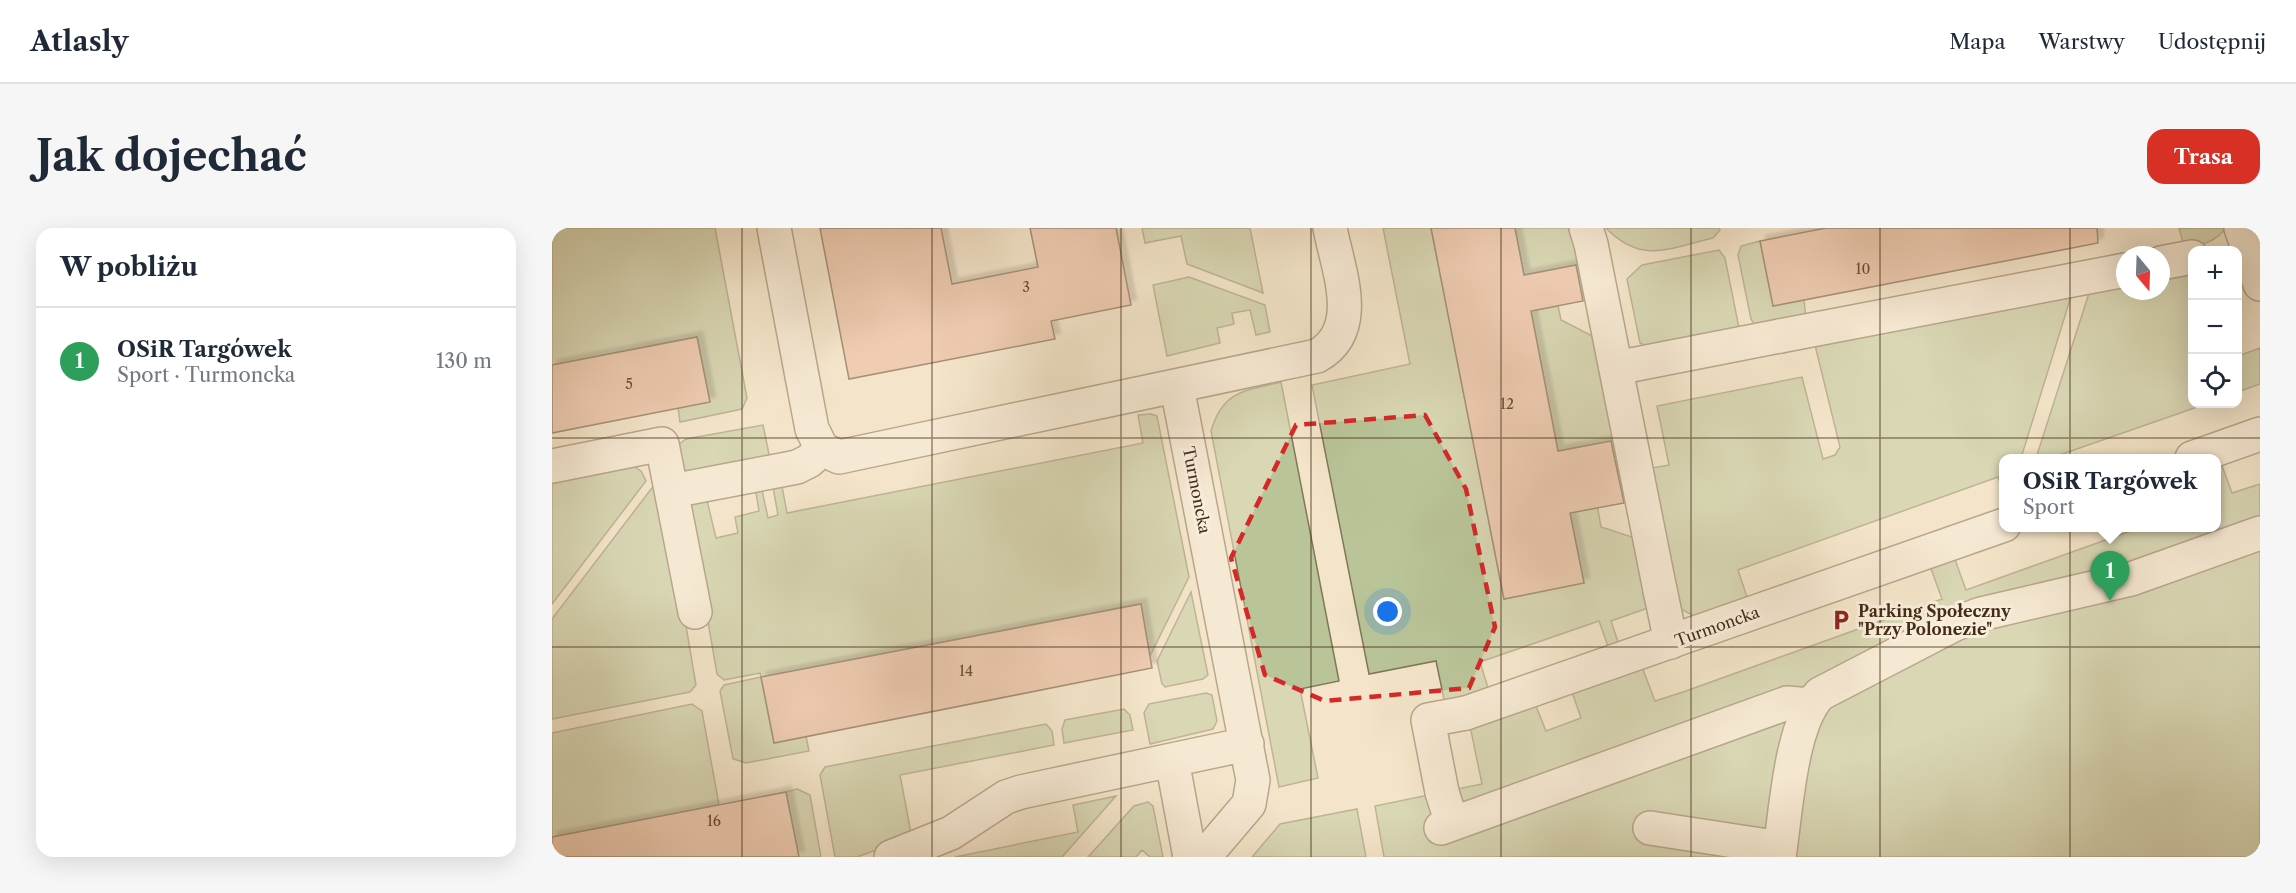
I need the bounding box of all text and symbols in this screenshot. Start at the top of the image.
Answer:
text: Atlasly [30,24,129,58]
text: Mapa [1949,29,2005,54]
text: Warstwy [2038,29,2125,54]
text: Udostępnij [2158,29,2266,54]
button: Trasa [2147,129,2260,184]
text: Jak dojechać [36,130,307,182]
north arrow [2116,246,2170,300]
map controls [2188,246,2242,408]
button: + [2188,246,2242,300]
text: W pobliżu [60,251,198,283]
house number: 10 [1856,260,1870,278]
house number: 3 [1022,278,1030,296]
button: − [2188,300,2242,354]
text: OSiR Targówek [117,336,292,363]
text: 1 [75,349,84,373]
text: 130 m [436,349,492,373]
button: locate [2188,354,2242,408]
text: Sport · Turmoncka [117,363,295,387]
house number: 5 [625,375,633,393]
house number: 12 [1500,395,1514,413]
street label: Turmoncka [1179,445,1215,536]
popup [1999,454,2221,532]
text: OSiR Targówek [2023,468,2197,495]
text: Sport [2023,495,2075,519]
pin: 1 [2090,552,2130,601]
your location [1373,597,1402,626]
street label: Turmoncka [1672,601,1763,651]
place label: Parking Społeczny "Przy Polonezie" [1858,601,2012,639]
parking icon: Parking Społeczny "Przy Polonezie" [1829,608,1853,632]
house number: 14 [959,662,973,680]
house number: 16 [707,812,721,830]

